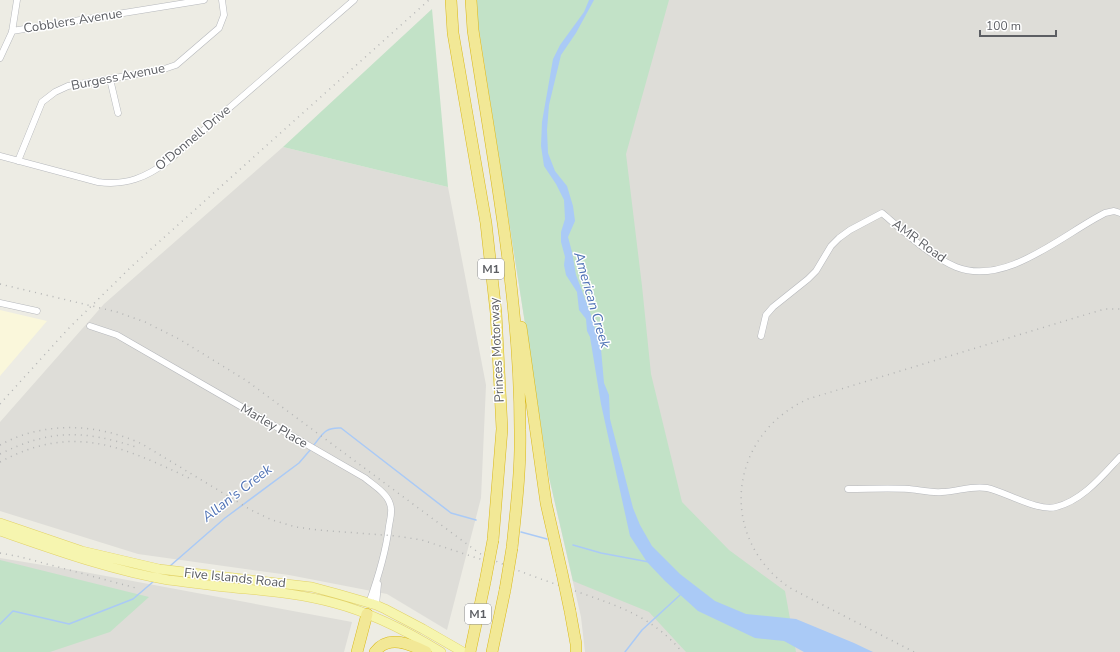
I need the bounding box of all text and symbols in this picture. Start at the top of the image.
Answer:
street label: Cobblers Avenue [22,4,124,38]
scale bar [980,12,1056,38]
text: 100 m [986,18,1021,34]
street label: Burgess Avenue [70,59,167,95]
street label: O'Donnell Drive [151,101,235,175]
street label: AMR Road [888,215,950,267]
water label: American Creek [569,249,615,351]
road number: M1 [478,259,504,279]
street label: Princes Motorway [485,297,509,403]
street label: Marley Place [237,399,311,453]
water label: Allan's Creek [197,459,277,527]
street label: Five Islands Road [183,564,287,592]
road number: M1 [465,604,491,624]

